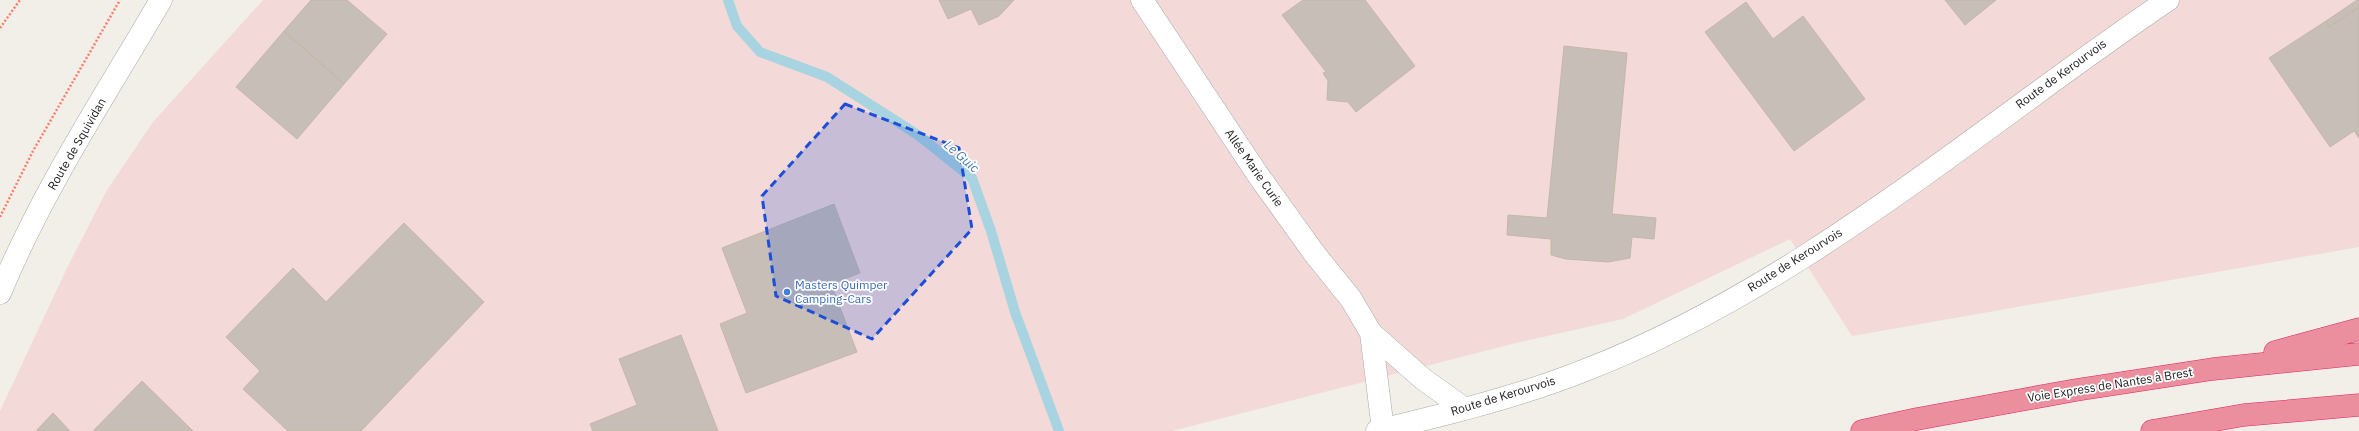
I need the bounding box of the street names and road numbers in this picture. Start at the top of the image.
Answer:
street label: Route de Kerourvois [2012,36,2109,112]
street label: Route de Squividan [44,95,109,192]
street label: Allée Marie Curie [1222,126,1287,210]
street label: Route de Kerourvois [1745,224,1845,295]
street label: Voie Express de Nantes à Brest [2026,364,2194,405]
street label: Route de Kerourvois [1449,372,1557,419]

